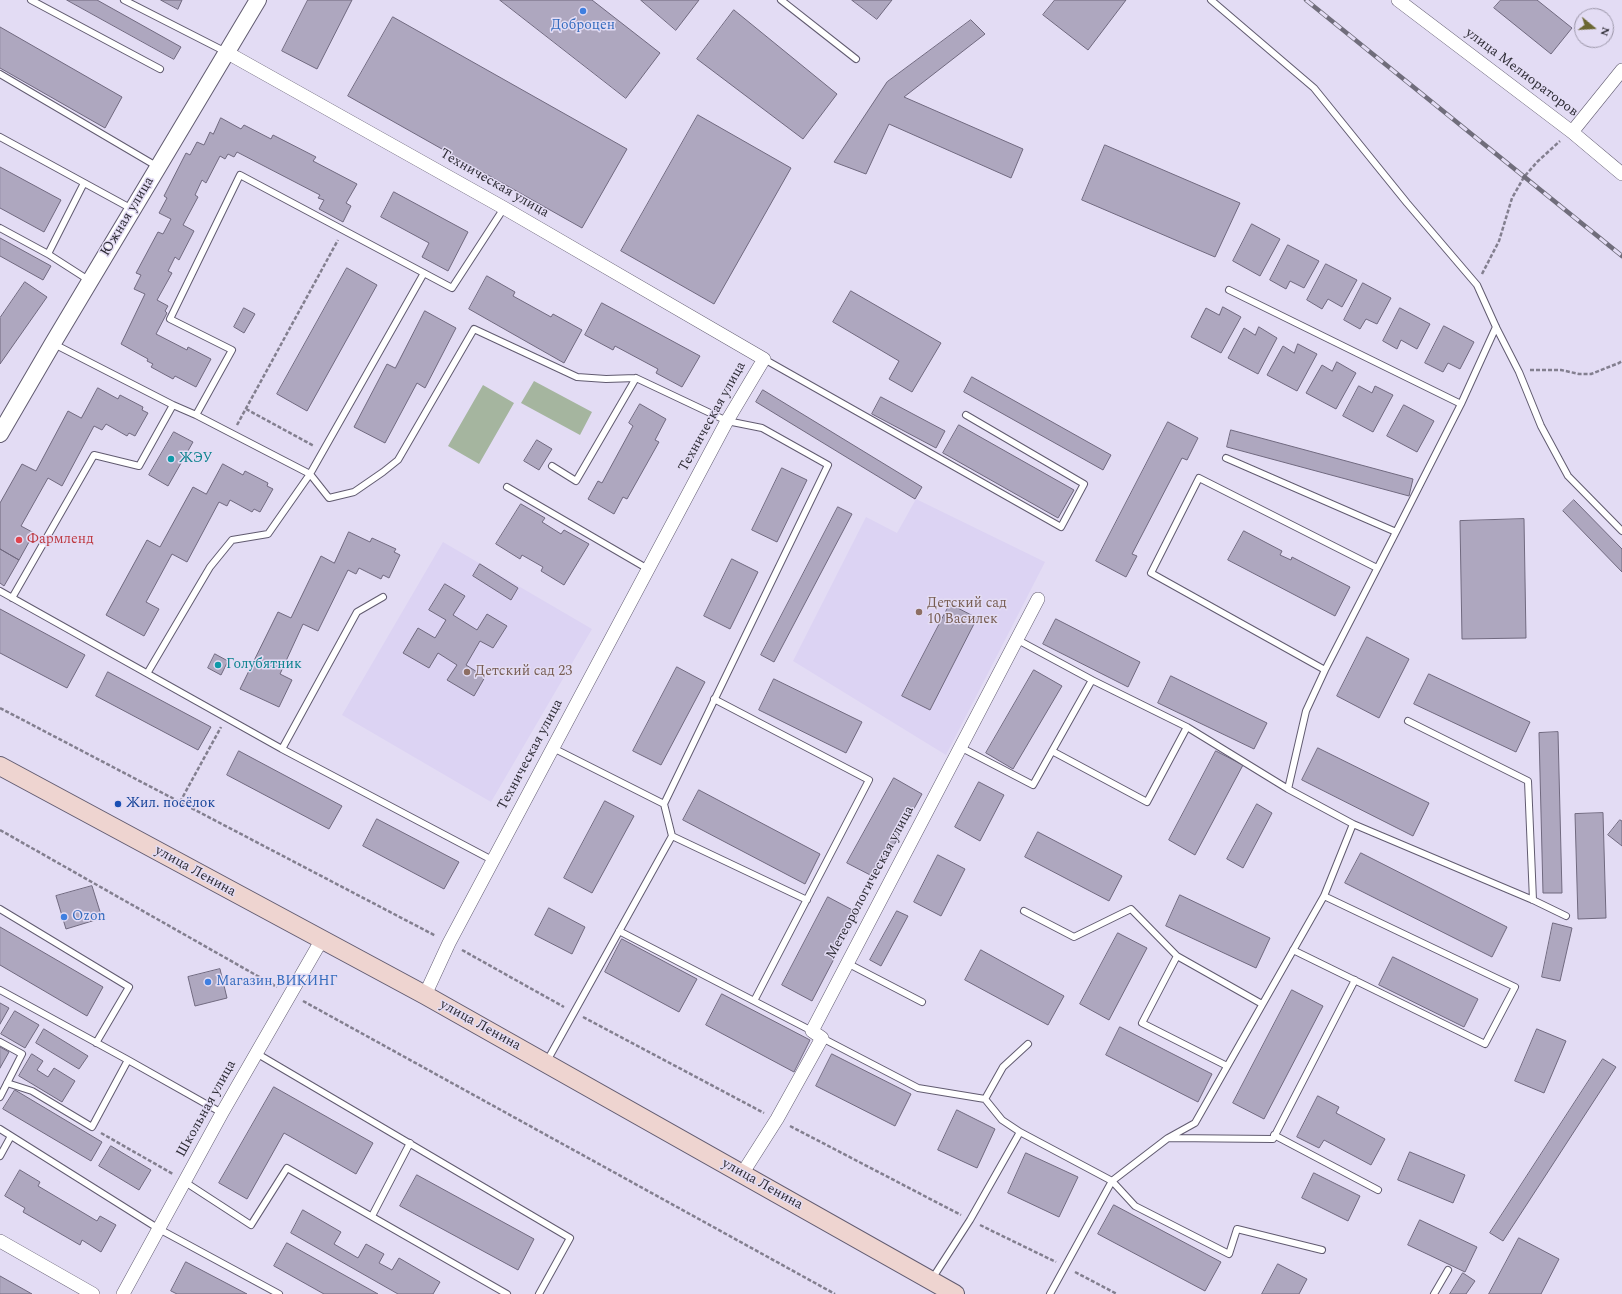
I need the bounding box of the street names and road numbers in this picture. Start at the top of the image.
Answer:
street label: улица Мелиораторов [1461,25,1581,121]
street label: Техническая улица [436,146,552,222]
street label: Южная улица [98,174,158,260]
street label: Техническая улица [676,359,750,475]
street label: Техническая улица [495,697,567,813]
street label: Метеорологическая улица [823,804,919,962]
street label: улица Ленина [152,843,238,901]
street label: улица Ленина [437,997,523,1055]
street label: Школьная улица [173,1058,241,1160]
street label: улица Ленина [719,1156,805,1214]

